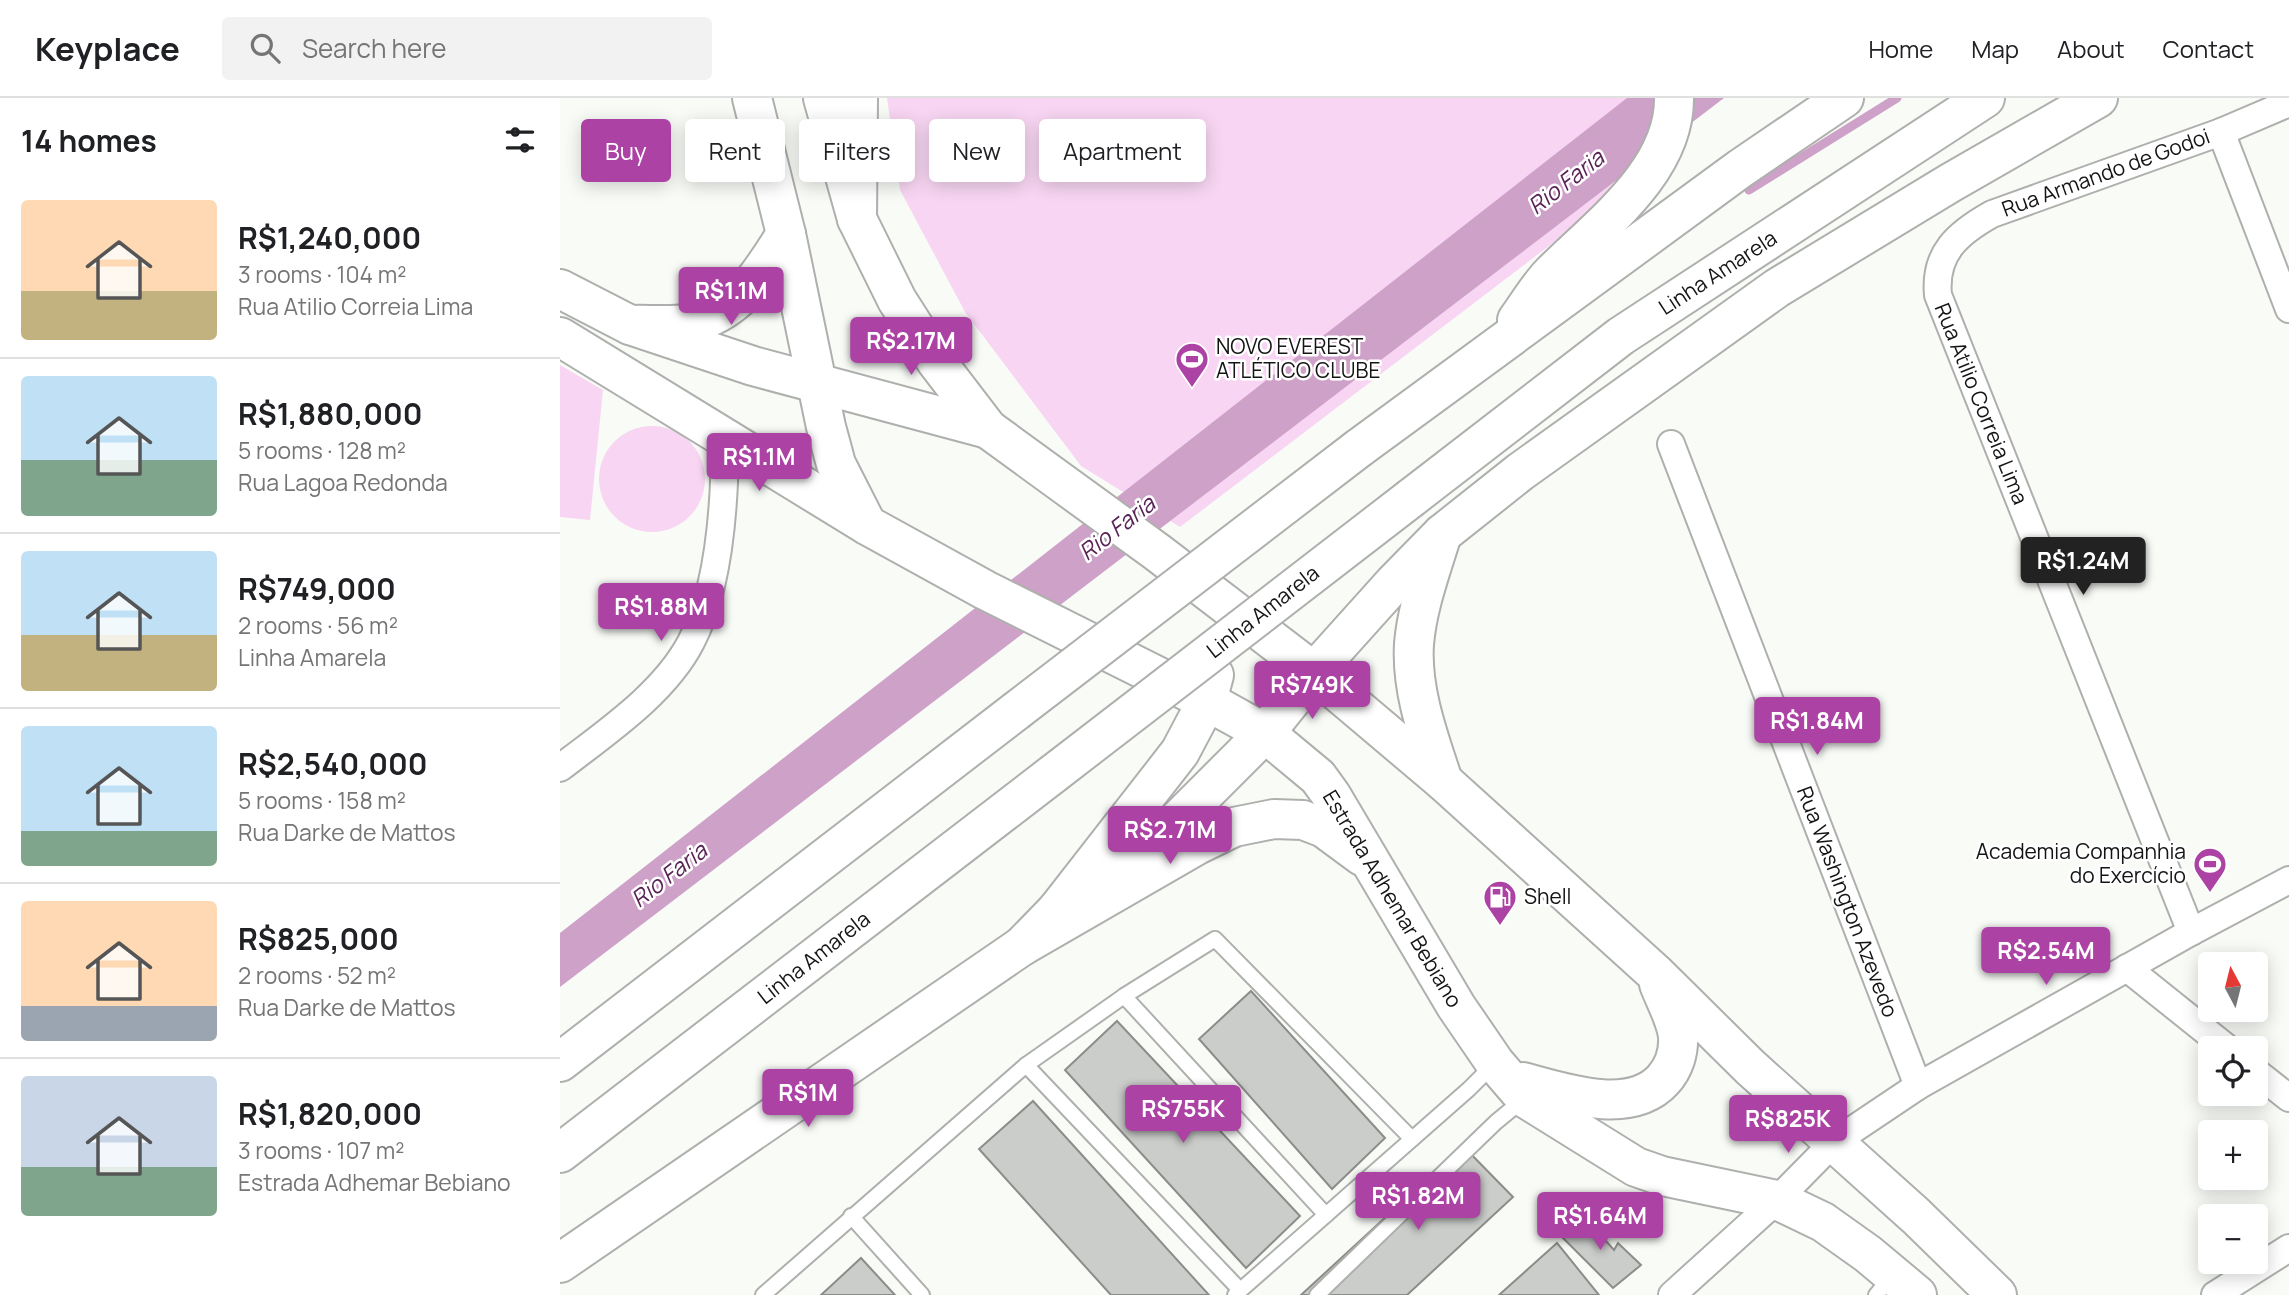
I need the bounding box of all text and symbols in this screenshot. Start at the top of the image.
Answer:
search box [222,17,712,80]
text: Keyplace [35,26,180,71]
icon: search [246,29,284,67]
text: Search here [302,30,447,66]
text: Home [1868,32,1933,65]
text: Map [1971,32,2019,65]
text: About [2057,32,2125,65]
text: Contact [2163,32,2254,65]
chip: Buy [581,119,671,182]
chip: Rent [685,119,785,182]
chip: Filters [799,119,915,182]
chip: New [929,119,1025,182]
chip: Apartment [1039,119,1206,182]
text: 14 homes [21,120,157,161]
icon: filters [501,121,539,159]
street label: Rua Armando de Godoi [1998,121,2213,223]
water label: Rio Faria [1521,141,1611,221]
text: R$1,240,000 [238,217,421,258]
street label: Linha Amarela [1653,224,1782,321]
icon: home [77,228,161,312]
text: 3 rooms · 104 m² [238,258,406,290]
pin: R$1.1M [674,268,788,327]
text: R$1.1M [695,274,767,306]
text: Rua Atilio Correia Lima [238,290,473,322]
street label: Rua Atilio Correia Lima [1929,299,2035,508]
pin: R$2.17M [846,317,976,377]
text: R$2.17M [866,324,956,356]
place label: NOVO EVEREST ATLÉTICO CLUBE [1216,332,1380,384]
sports icon: NOVO EVEREST ATLÉTICO CLUBE [1173,340,1211,389]
text: R$1,880,000 [238,393,423,434]
icon: home [77,404,161,488]
text: 5 rooms · 128 m² [238,434,406,466]
pin: R$1.1M [702,434,816,493]
text: R$1.1M [723,440,795,472]
text: Rua Lagoa Redonda [238,466,448,498]
water label: Rio Faria [1072,487,1162,567]
pin: R$1.24M [2018,538,2148,597]
text: R$1.24M [2037,544,2129,576]
street label: Linha Amarela [1200,558,1324,664]
text: R$749,000 [238,568,396,609]
icon: home [77,579,161,663]
pin: R$1.88M [596,584,726,643]
text: R$1.88M [614,590,708,622]
text: 2 rooms · 56 m² [238,609,398,641]
text: Linha Amarela [238,641,386,673]
pin: R$749K [1255,662,1369,721]
text: R$749K [1270,668,1354,700]
pin: R$1.84M [1752,698,1882,757]
text: R$1.84M [1770,704,1864,736]
text: R$2,540,000 [238,743,428,784]
icon: home [77,754,161,838]
street label: Rua Washington Azevedo [1791,782,1905,1021]
text: 5 rooms · 158 m² [238,784,406,816]
street label: Estrada Adhemar Bebiano [1317,785,1469,1012]
pin: R$2.71M [1105,806,1235,866]
text: R$2.71M [1124,813,1216,845]
text: Rua Darke de Mattos [238,816,456,848]
water label: Rio Faria [624,834,714,914]
place label: Academia Companhia do Exercício [1976,837,2186,889]
sports icon: Academia Companhia do Exercício [2191,845,2229,894]
fuel station icon: Shell [1481,878,1519,927]
place label: Shell [1524,882,1572,910]
street label: Linha Amarela [751,904,875,1010]
text: R$825,000 [238,918,399,959]
pin: R$2.54M [1981,928,2111,987]
icon: home [77,929,161,1013]
text: R$2.54M [1997,934,2095,966]
north arrow [2198,952,2268,1022]
map controls [2198,952,2268,1274]
text: 2 rooms · 52 m² [238,959,396,991]
text: Rua Darke de Mattos [238,991,456,1023]
button: locate [2198,1036,2268,1106]
pin: R$1M [767,1070,849,1129]
text: R$1M [778,1076,838,1108]
pin: R$755K [1126,1086,1240,1145]
text: R$755K [1141,1092,1225,1124]
text: R$1,820,000 [238,1093,422,1134]
pin: R$825K [1731,1096,1845,1155]
text: R$825K [1745,1102,1831,1134]
icon: home [77,1104,161,1188]
button: + [2198,1120,2268,1190]
text: 3 rooms · 107 m² [238,1134,404,1166]
text: Estrada Adhemar Bebiano [238,1166,511,1198]
pin: R$1.82M [1353,1172,1483,1232]
text: R$1.82M [1371,1179,1465,1211]
pin: R$1.64M [1535,1192,1665,1252]
text: R$1.64M [1553,1199,1647,1231]
button: − [2198,1204,2268,1274]

